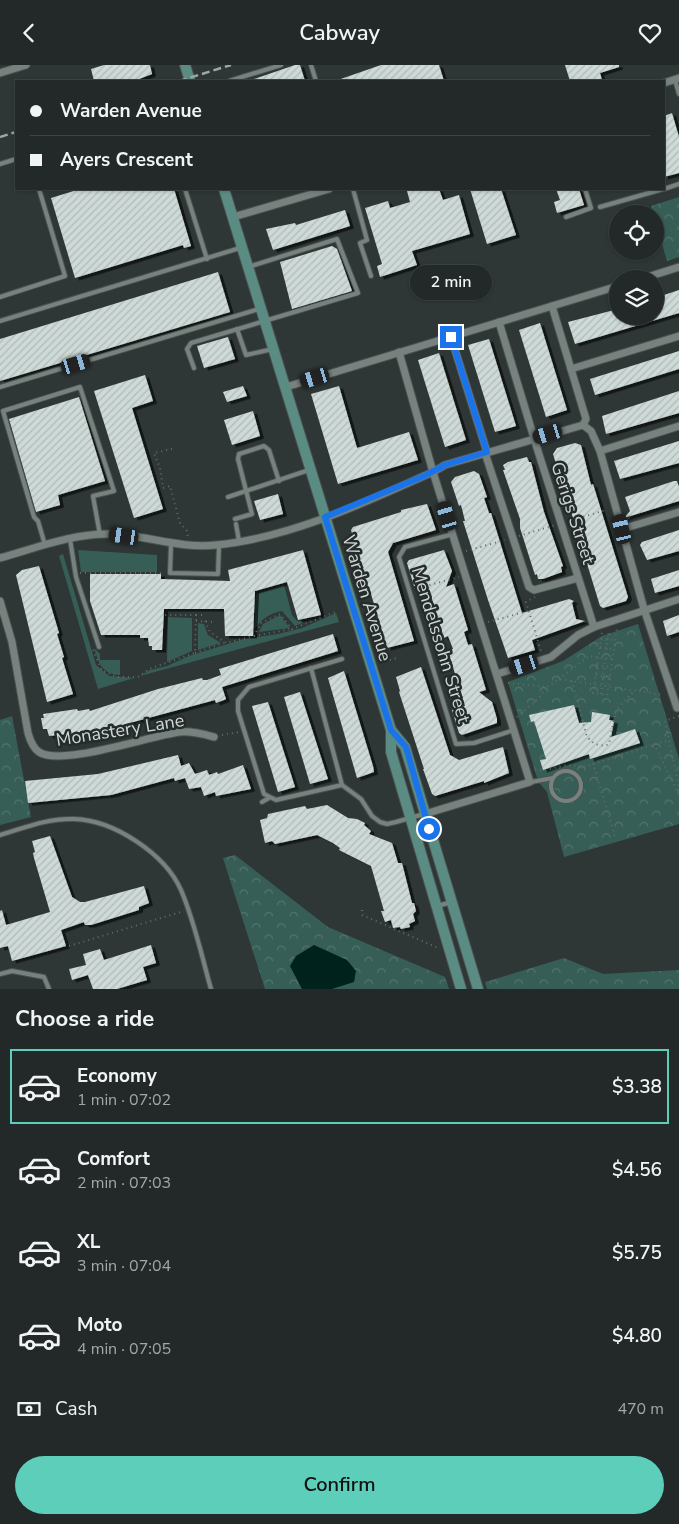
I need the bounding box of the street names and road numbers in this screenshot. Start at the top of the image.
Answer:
street label: Gerigs Street [545,459,601,568]
street label: Warden Avenue [336,532,398,664]
street label: Mendelssohn Street [406,564,476,727]
street label: Monastery Lane [54,708,186,752]

